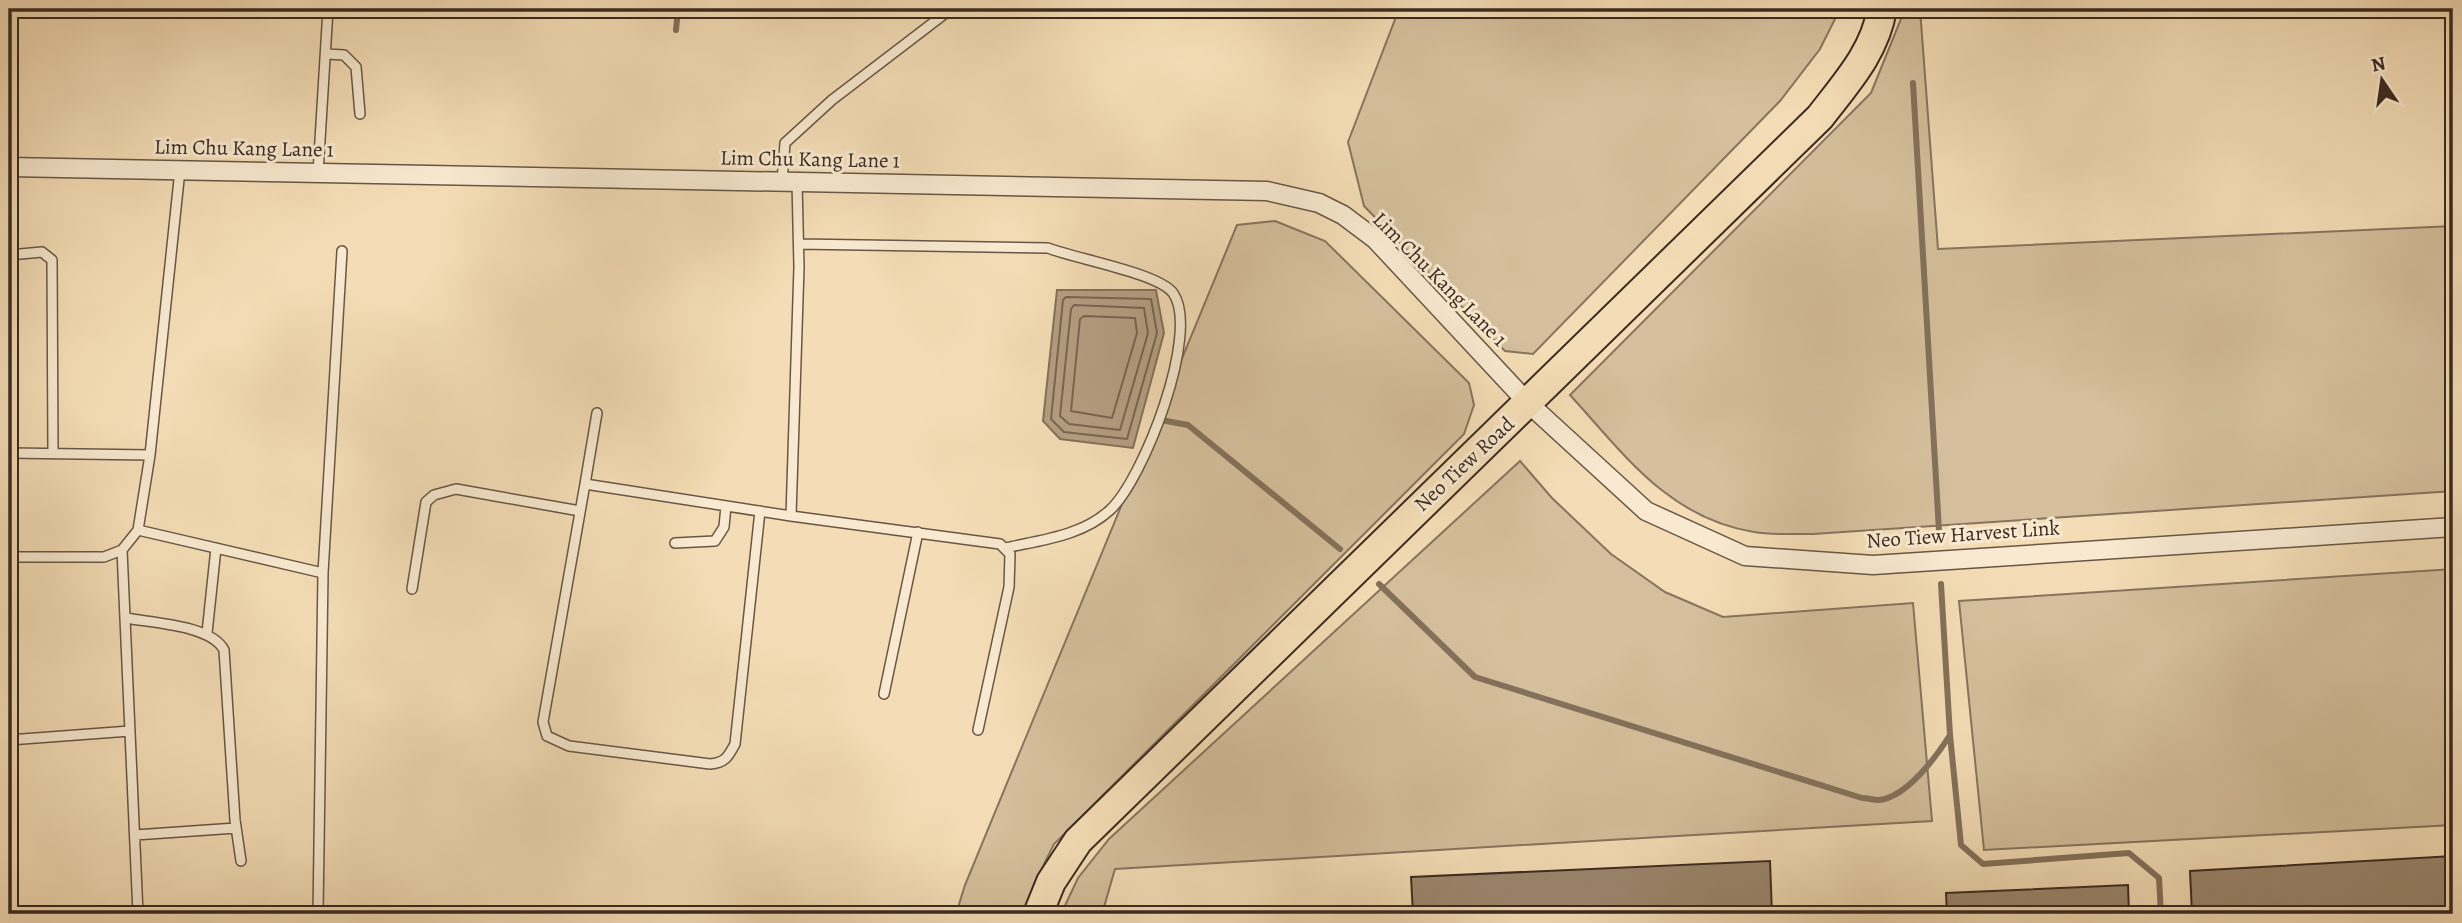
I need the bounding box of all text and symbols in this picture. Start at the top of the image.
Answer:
north arrow [2346,46,2416,116]
text: N [2369,50,2388,79]
street label: Lim Chu Kang Lane 1 [154,132,334,164]
street label: Lim Chu Kang Lane 1 [720,143,900,175]
street label: Lim Chu Kang Lane 1 [1367,206,1513,352]
street label: Neo Tiew Road [1408,410,1521,518]
street label: Neo Tiew Harvest Link [1865,513,2061,555]

